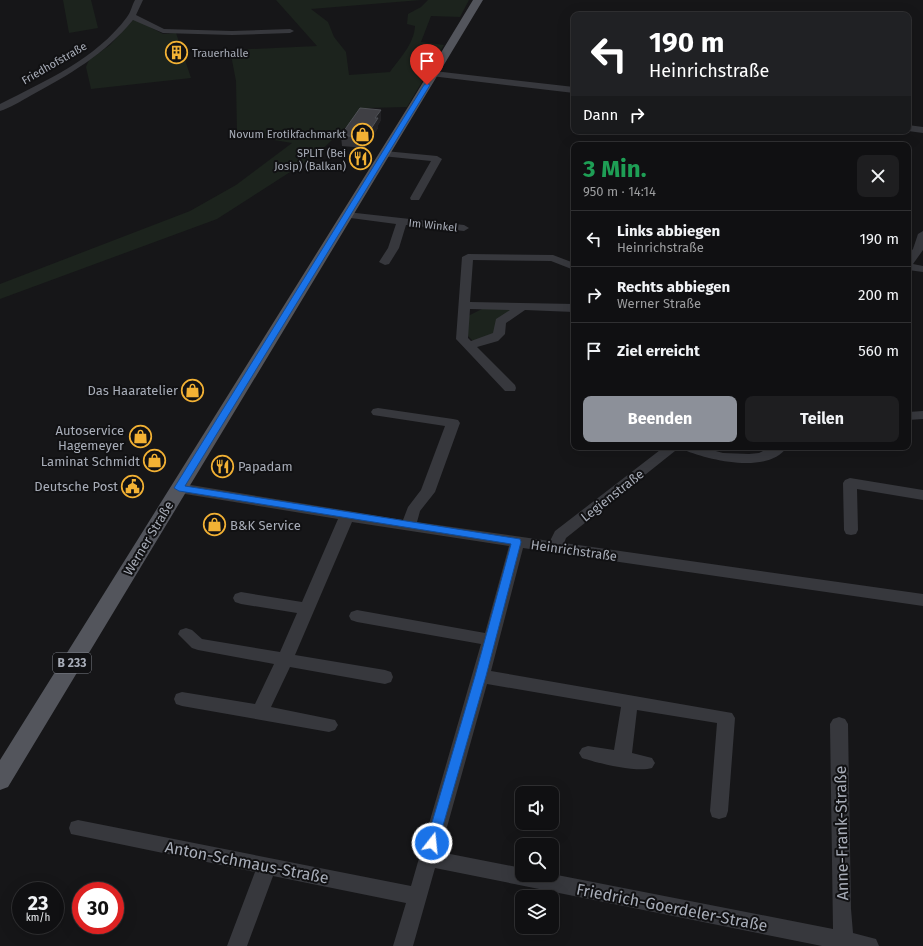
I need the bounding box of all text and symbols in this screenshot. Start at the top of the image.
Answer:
text: 190 m [649,26,724,59]
icon: left [583,28,635,80]
street label: Friedhofstraße [19,40,89,87]
building icon: Trauerhalle [163,40,189,66]
pin [410,44,444,85]
place label: Trauerhalle [192,47,249,60]
icon: arrive [416,50,438,72]
text: Heinrichstraße [649,60,769,82]
icon: right [626,104,648,126]
text: Dann [583,106,618,124]
shop icon: Novum Erotikfachmarkt [349,121,375,147]
place label: Novum Erotikfachmarkt [229,128,346,141]
restaurant icon: SPLIT (Bei Josip) (Balkan) [348,146,374,172]
place label: SPLIT (Bei Josip) (Balkan) [274,147,346,173]
text: 3 Min. [583,155,646,183]
button: close [857,155,899,197]
text: 950 m · 14:14 [583,184,656,199]
street label: Im Winkel [408,216,458,235]
text: Links abbiegen [617,222,720,240]
icon: left [583,228,605,250]
text: 190 m [859,230,899,248]
text: Heinrichstraße [617,240,704,255]
text: Rechts abbiegen [617,278,730,296]
icon: right [583,284,605,306]
text: 200 m [858,286,899,304]
text: Werner Straße [617,296,701,311]
icon: arrive [583,340,605,362]
text: Ziel erreicht [617,342,700,360]
text: 560 m [858,342,899,360]
shop icon: Das Haaratelier [180,377,206,403]
place label: Das Haaratelier [88,383,178,398]
button: Beenden [583,396,737,442]
button: Teilen [745,396,899,442]
place label: Autoservice Hagemeyer [56,423,124,453]
shop icon: Autoservice Hagemeyer [127,424,153,450]
shop icon: Laminat Schmidt [142,448,168,474]
restaurant icon: Papadam [210,453,236,479]
place label: Laminat Schmidt [41,454,140,469]
place label: Papadam [238,459,293,474]
street label: Legienstraße [578,466,647,525]
public building icon: Deutsche Post [120,473,146,499]
place label: Deutsche Post [34,479,118,494]
street label: Werner Straße [120,498,177,578]
shop icon: B&K Service [201,512,227,538]
place label: B&K Service [230,518,301,533]
street label: Heinrichstraße [530,537,618,564]
road number: B 233 [53,653,91,673]
street label: Anne-Frank-Straße [831,766,852,900]
map controls [515,786,559,934]
button: sound [515,786,559,830]
position arrow [411,822,453,864]
street label: Anton-Schmaus-Straße [164,837,330,888]
button: search [515,838,559,882]
street label: Friedrich-Goerdeler-Straße [575,880,769,935]
speed limit sign: 30 [72,882,124,934]
button: layers [515,890,559,934]
text: 23 [28,891,48,915]
text: km/h [26,912,50,924]

